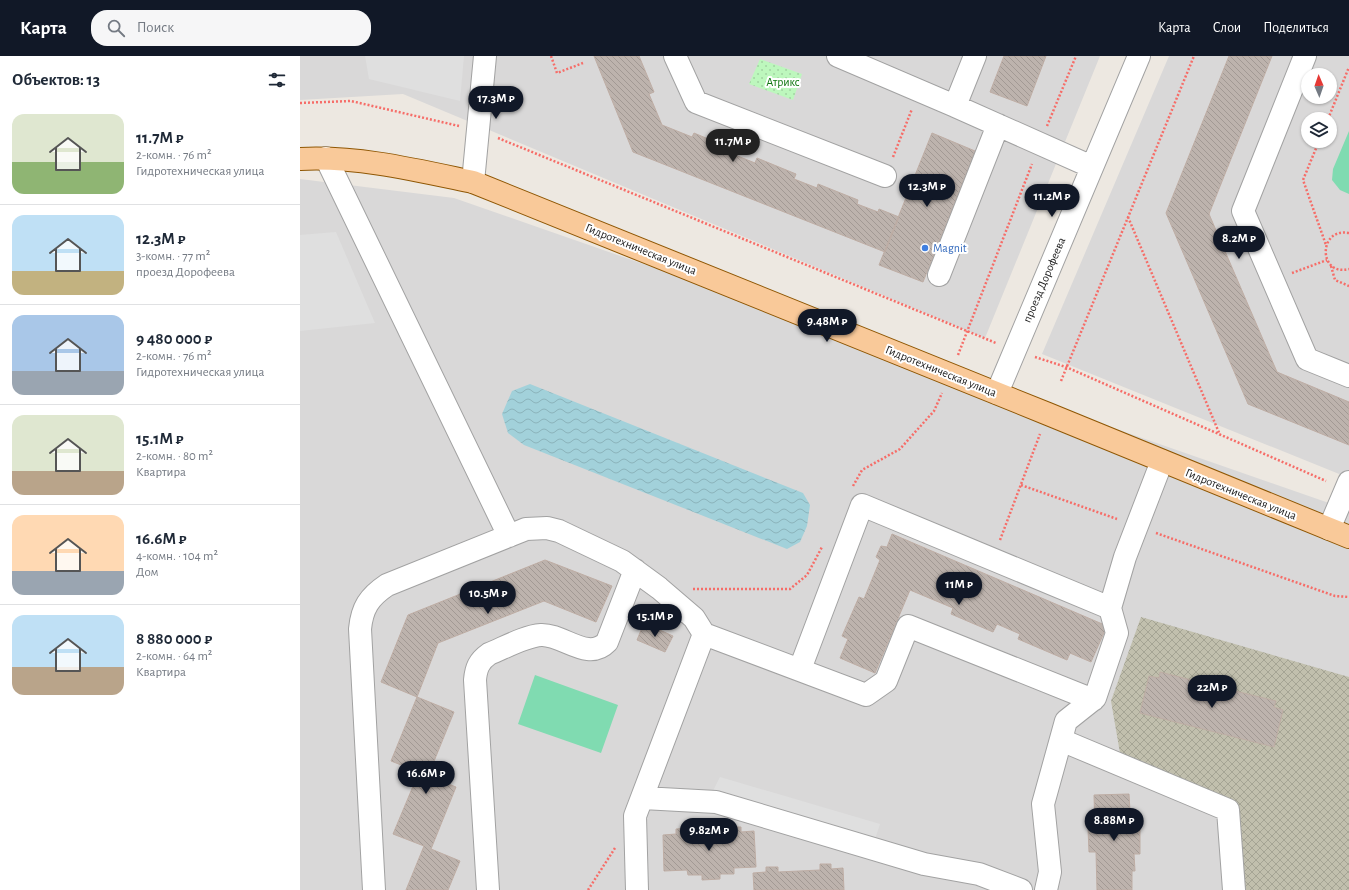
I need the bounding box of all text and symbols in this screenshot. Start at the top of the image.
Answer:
search box [91,10,371,46]
icon: search [105,17,127,39]
text: Карта [20,19,67,38]
text: Поиск [137,20,174,35]
text: Карта [1158,21,1191,35]
text: Слои [1213,21,1241,35]
text: Поделиться [1263,21,1329,35]
north arrow [1301,68,1337,104]
map controls [1301,68,1337,148]
icon: filters [266,69,288,91]
text: Объектов: 13 [12,71,100,88]
park label: Атрикс [766,76,800,88]
pin: 17.3M ₽ [459,86,533,120]
text: 17.3M ₽ [477,92,515,105]
button: layers [1301,112,1337,148]
text: 11.7M ₽ [136,129,184,146]
pin: 11.7M ₽ [696,129,770,163]
icon: home [44,130,92,178]
text: 11.7M ₽ [715,135,751,148]
text: 2-комн. · 76 m² [136,149,212,162]
text: Гидротехническая улица [136,165,265,178]
pin: 12.3M ₽ [890,174,964,208]
text: 12.3M ₽ [908,180,946,193]
pin: 11.2M ₽ [1015,184,1089,218]
text: 11.2M ₽ [1034,190,1070,203]
street label: Гидротехническая улица [583,221,699,278]
pin: 8.2M ₽ [1206,226,1272,260]
text: 12.3M ₽ [136,230,185,247]
icon: home [44,231,92,279]
text: 8.2M ₽ [1222,232,1256,245]
street label: проезд Дорофеева [1021,235,1068,324]
place label: Magnit [933,242,967,254]
marker: Magnit [920,243,930,253]
text: 3-комн. · 77 m² [136,250,210,263]
text: проезд Дорофеева [136,266,235,279]
pin: 9.48M ₽ [790,309,864,343]
text: 9.48M ₽ [807,315,847,328]
text: 9 480 000 ₽ [136,330,212,347]
icon: home [44,331,92,379]
street label: Гидротехническая улица [883,343,999,400]
text: 2-комн. · 76 m² [136,350,212,363]
text: Гидротехническая улица [136,366,265,379]
text: 15.1M ₽ [136,430,184,447]
icon: home [44,431,92,479]
text: 2-комн. · 80 m² [136,450,213,463]
text: Квартира [136,466,186,479]
street label: Гидротехническая улица [1183,466,1299,523]
text: 16.6M ₽ [136,530,187,547]
icon: home [44,531,92,579]
text: 4-комн. · 104 m² [136,550,218,563]
text: Дом [136,566,159,579]
pin: 11M ₽ [931,572,987,606]
text: 11M ₽ [945,578,973,591]
pin: 10.5M ₽ [451,581,525,615]
text: 10.5M ₽ [469,587,507,600]
pin: 15.1M ₽ [618,604,692,638]
text: 15.1M ₽ [637,610,673,623]
text: 8 880 000 ₽ [136,630,212,647]
icon: home [44,631,92,679]
text: 2-комн. · 64 m² [136,650,212,663]
text: Квартира [136,666,186,679]
pin: 22M ₽ [1184,675,1240,709]
text: 22M ₽ [1197,681,1227,694]
pin: 16.6M ₽ [389,761,463,795]
text: 16.6M ₽ [407,767,445,780]
pin: 8.88M ₽ [1077,808,1151,842]
text: 8.88M ₽ [1094,814,1134,827]
pin: 9.82M ₽ [672,818,746,852]
text: 9.82M ₽ [689,824,729,837]

